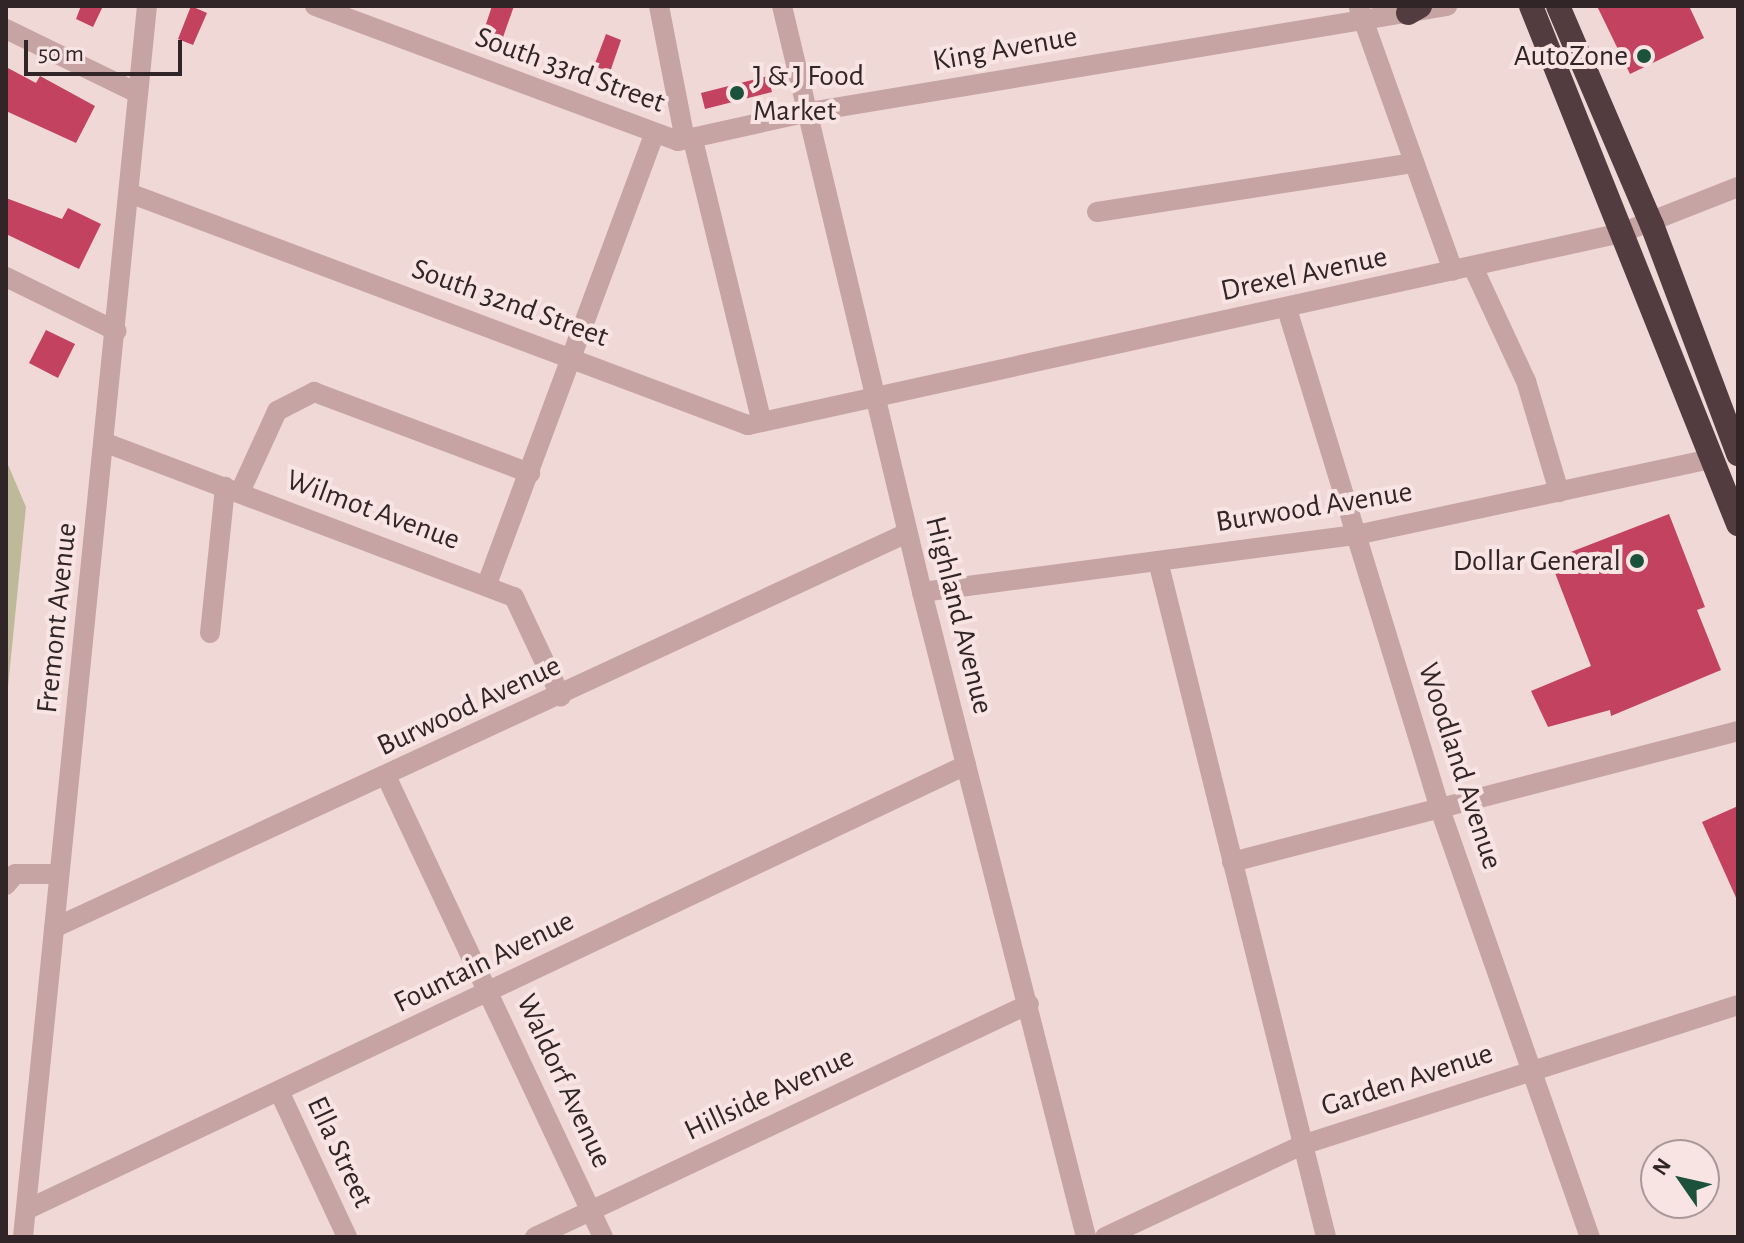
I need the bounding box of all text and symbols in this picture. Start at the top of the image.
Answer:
street label: South 33rd Street [470,19,670,121]
street label: King Avenue [930,19,1080,79]
scale bar [28,24,186,74]
place label: AutoZone [1514,38,1628,74]
text: 50 m [38,42,84,66]
marker: AutoZone [1635,47,1653,65]
place label: J & J Food Market [753,58,864,128]
marker: J & J Food Market [728,84,746,102]
street label: Drexel Avenue [1218,239,1390,309]
street label: South 32nd Street [407,251,613,355]
street label: Wilmot Avenue [281,462,465,558]
street label: Burwood Avenue [1213,474,1415,540]
street label: Highland Avenue [917,512,1001,718]
street label: Fremont Avenue [29,521,85,715]
place label: Dollar General [1453,543,1621,579]
marker: Dollar General [1628,552,1646,570]
street label: Burwood Avenue [372,648,566,764]
street label: Woodland Avenue [1410,658,1510,874]
street label: Fountain Avenue [388,903,580,1021]
street label: Waldorf Avenue [508,988,620,1174]
street label: Garden Avenue [1317,1035,1497,1125]
street label: Hillside Avenue [679,1039,859,1149]
street label: Ella Street [299,1091,381,1213]
north arrow [1640,1139,1720,1219]
text: N [1648,1154,1675,1179]

